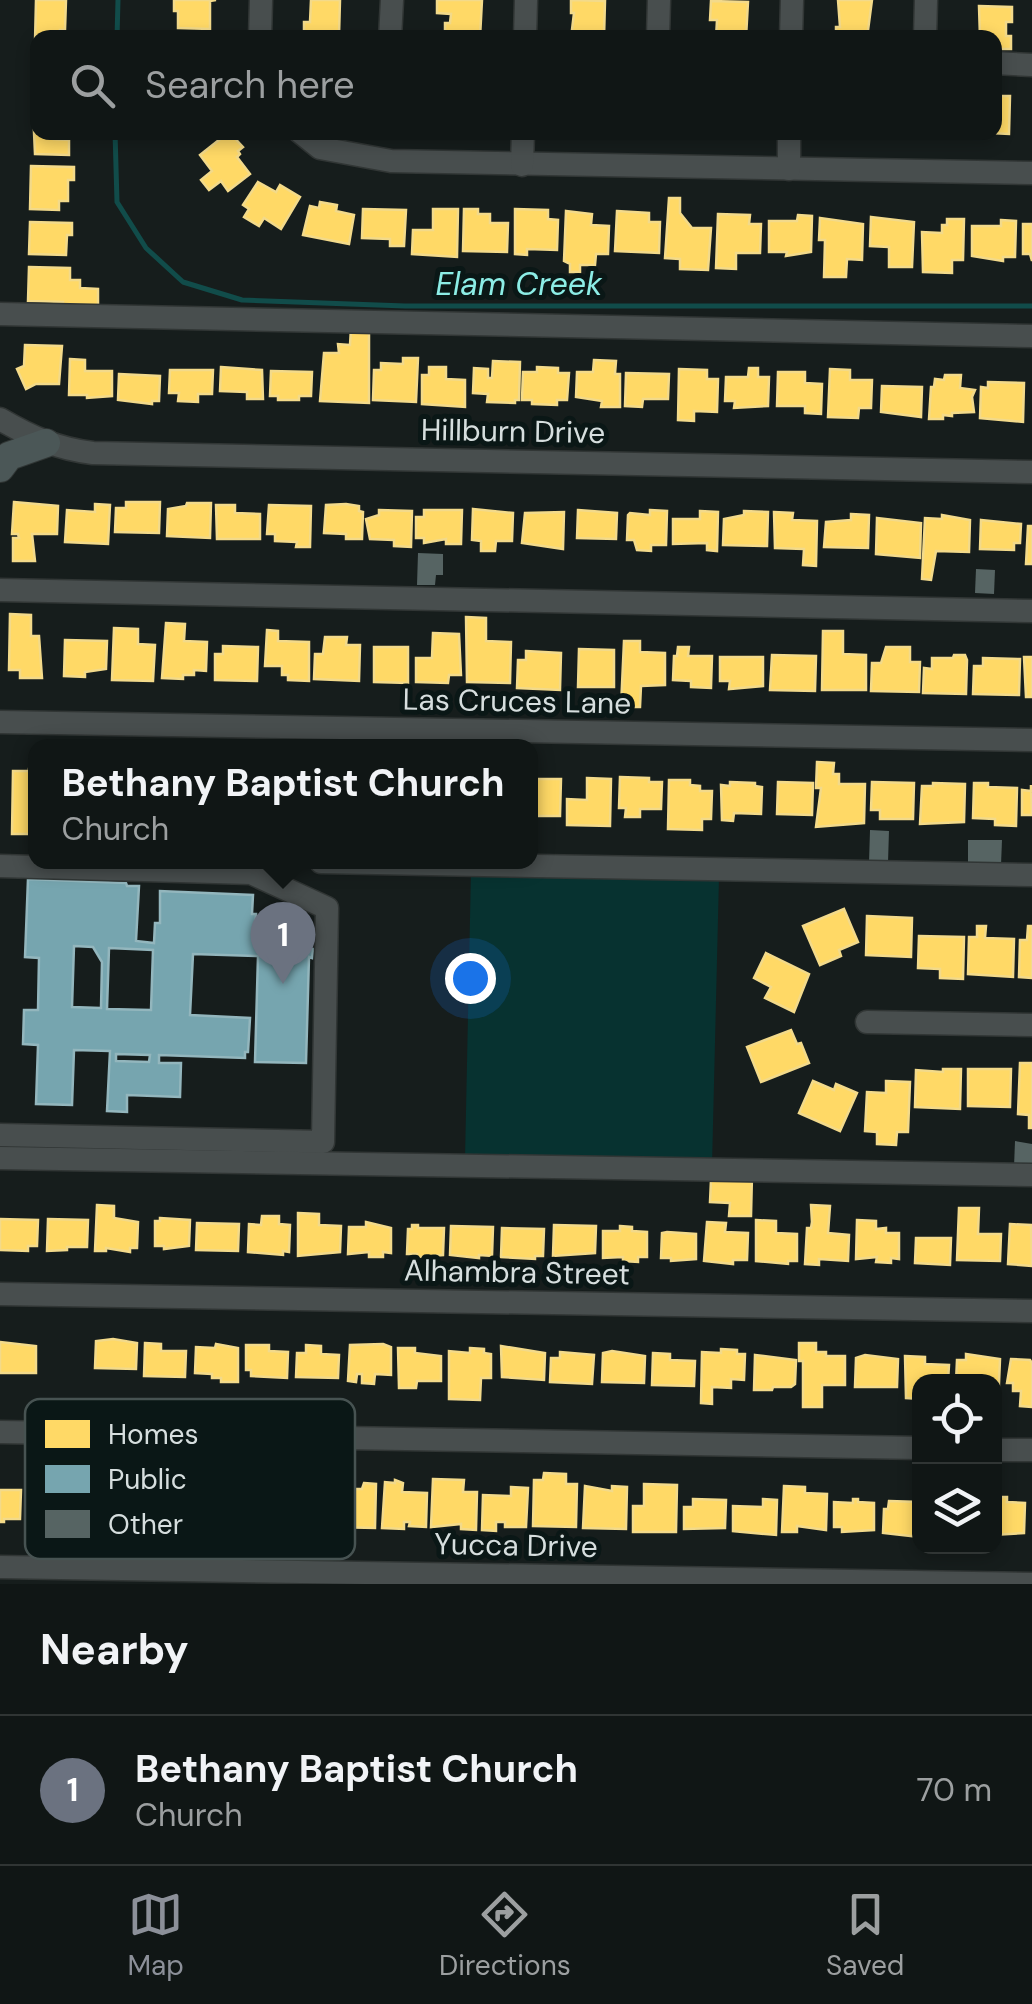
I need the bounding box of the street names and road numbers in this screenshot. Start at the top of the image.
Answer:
street label: Hillburn Drive [421,410,605,452]
street label: Las Cruces Lane [402,680,632,722]
street label: Alhambra Street [404,1251,630,1293]
street label: Yucca Drive [434,1524,598,1566]

